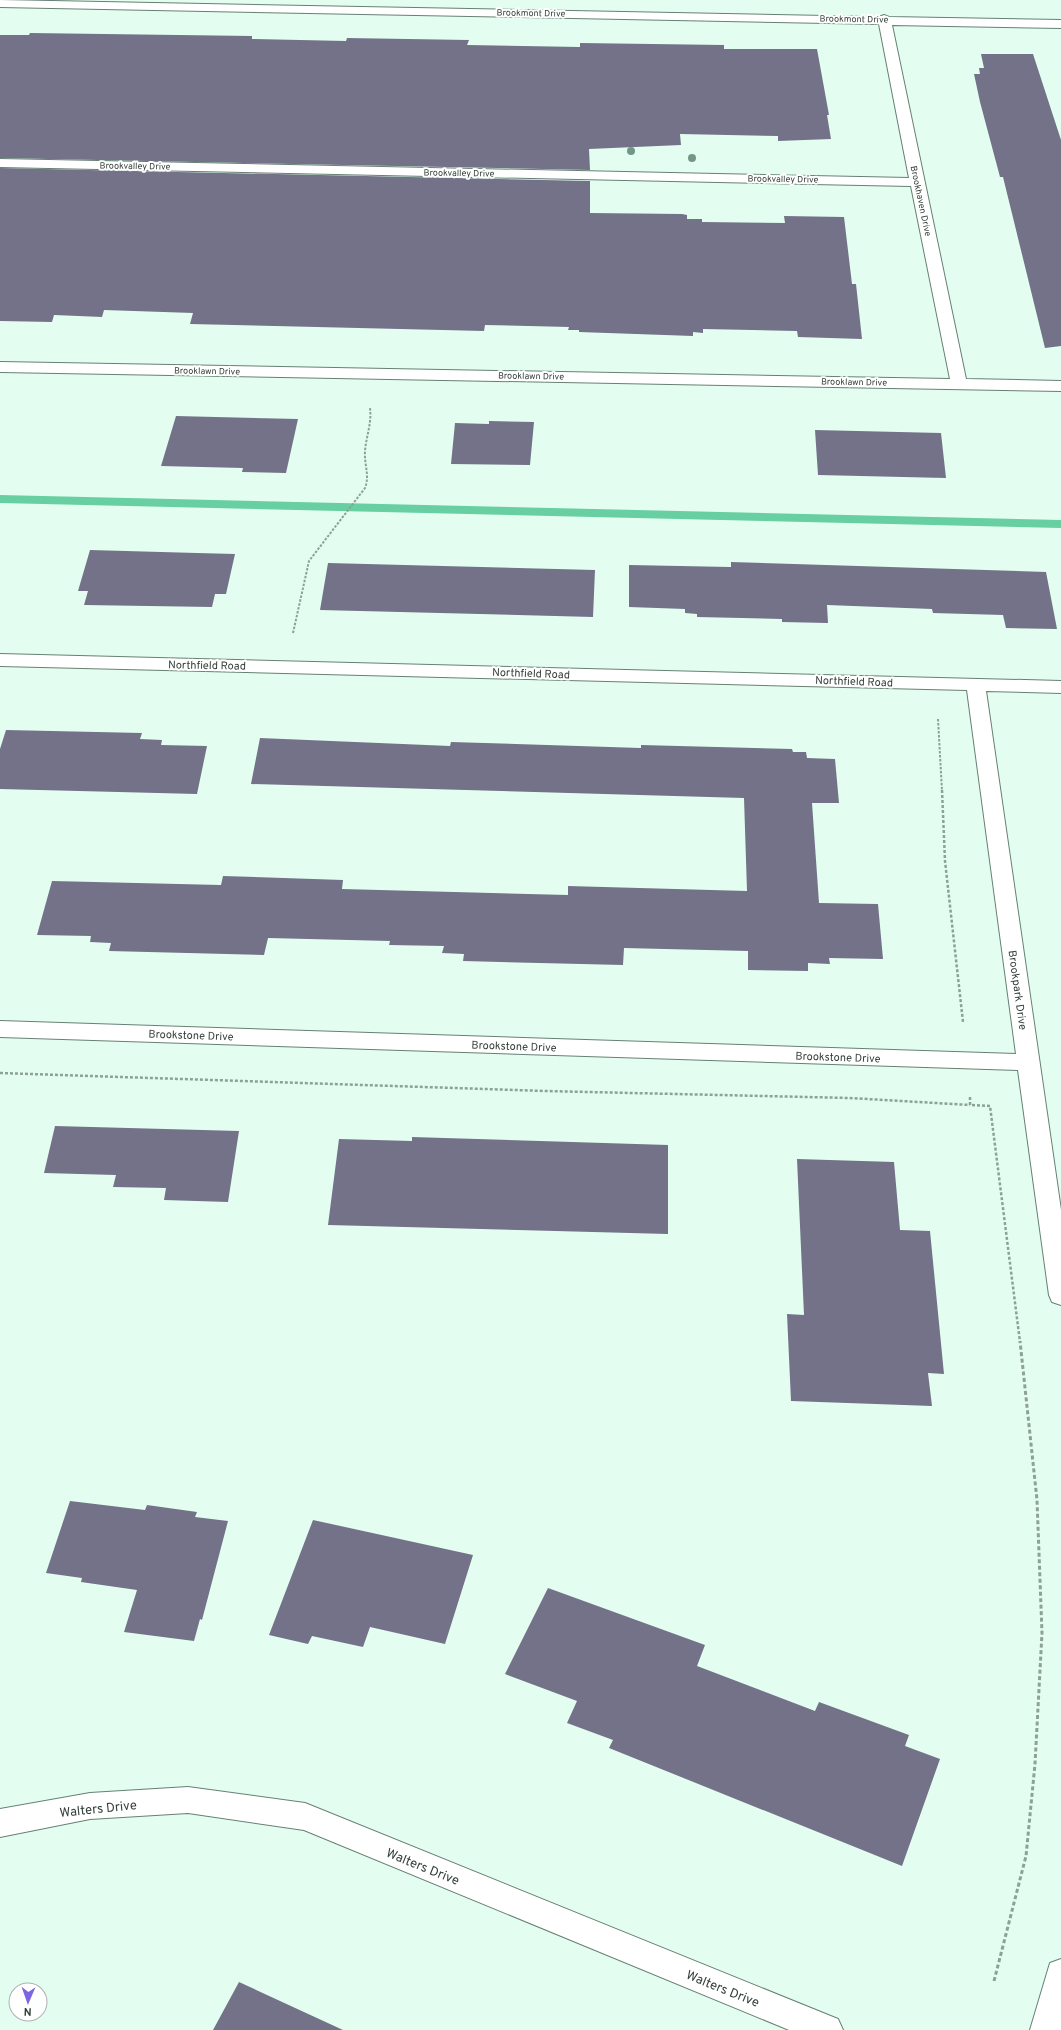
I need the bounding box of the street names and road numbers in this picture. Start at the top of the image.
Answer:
street label: Brookmont Drive [497,7,566,20]
street label: Brookmont Drive [820,13,889,26]
street label: Brookvalley Drive [100,160,171,173]
street label: Brookhaven Drive [908,165,933,238]
street label: Brookvalley Drive [424,167,495,180]
street label: Brookvalley Drive [748,173,819,186]
street label: Brooklawn Drive [174,365,240,378]
street label: Brooklawn Drive [498,370,564,383]
street label: Brooklawn Drive [821,376,887,389]
street label: Northfield Road [168,658,246,674]
street label: Northfield Road [492,666,570,682]
street label: Northfield Road [815,674,893,690]
street label: Brookpark Drive [1004,949,1030,1031]
street label: Brookstone Drive [148,1028,234,1044]
street label: Brookstone Drive [471,1039,557,1055]
street label: Brookstone Drive [795,1050,881,1066]
street label: Walters Drive [59,1798,138,1822]
street label: Walters Drive [383,1846,461,1890]
street label: Walters Drive [683,1968,761,2012]

